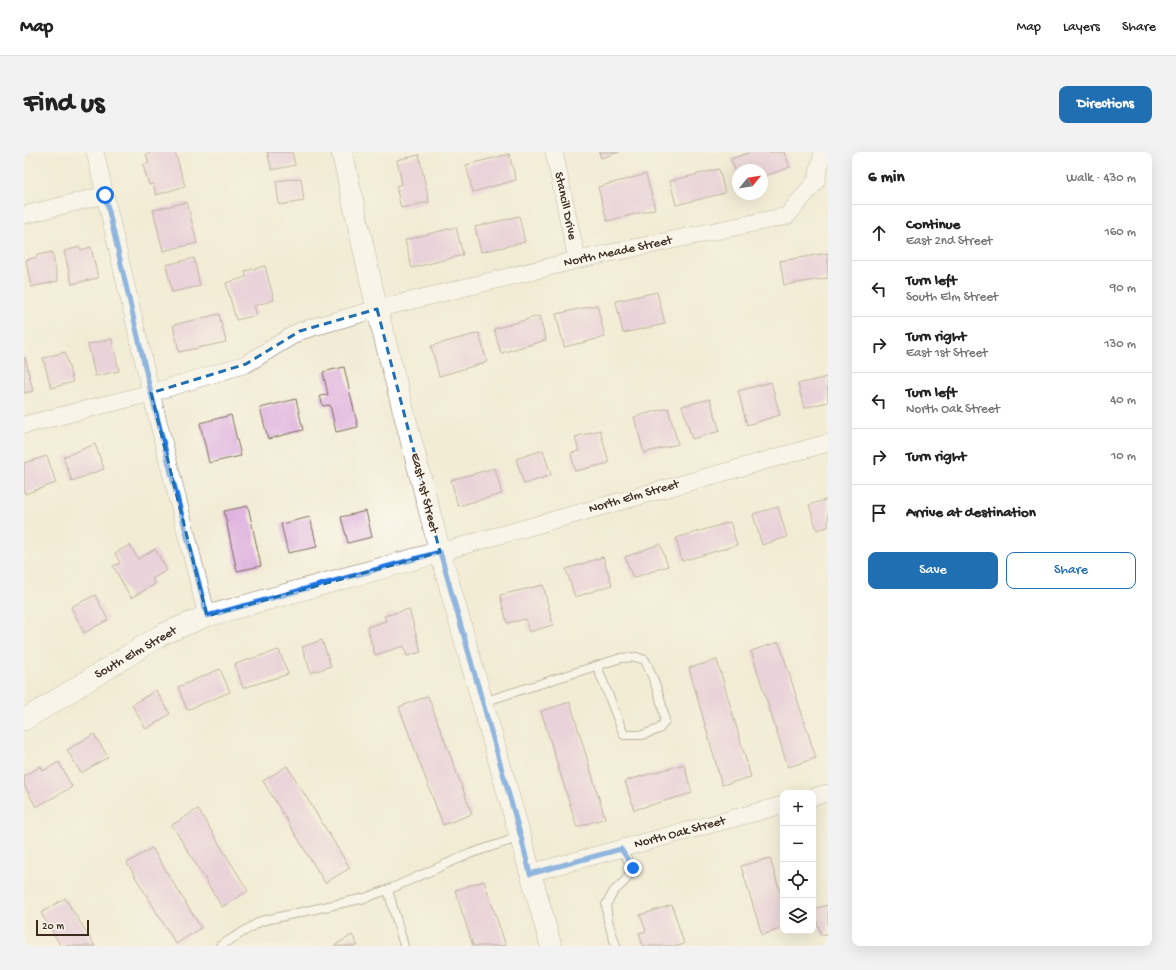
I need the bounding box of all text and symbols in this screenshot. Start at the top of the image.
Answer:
text: Map [20,16,53,39]
text: Map [1017,19,1041,36]
text: Layers [1063,19,1100,36]
text: Share [1122,19,1156,36]
button: Directions [1059,86,1152,123]
text: Find us [24,88,104,121]
north arrow [732,164,768,200]
text: 6 min [868,168,904,188]
street label: Stancill Drive [550,171,580,242]
text: Walk · 430 m [1066,171,1136,186]
route start [96,186,114,204]
text: Continue [906,216,960,234]
icon: ahead [868,222,890,244]
text: 160 m [1104,225,1136,240]
street label: North Meade Street [563,233,675,271]
text: East 2nd Street [906,234,992,249]
text: Turn left [906,272,957,290]
icon: left [868,278,890,300]
text: 90 m [1110,281,1136,296]
text: South Elm Street [906,290,998,305]
text: Turn right [906,328,966,346]
icon: right [868,334,890,356]
text: 130 m [1104,337,1136,352]
text: East 1st Street [906,346,988,361]
text: Turn left [906,384,957,402]
icon: left [868,390,890,412]
text: 40 m [1110,393,1136,408]
text: North Oak Street [906,402,1000,417]
icon: right [868,446,890,468]
text: Turn right [906,448,966,466]
text: 10 m [1111,449,1136,464]
street label: East 1st Street [407,452,442,536]
street label: North Elm Street [587,476,682,517]
icon: arrive [868,502,890,524]
text: Arrive at destination [906,504,1036,522]
button: Save [868,552,998,589]
button: Share [1006,552,1136,589]
street label: South Elm Street [92,623,181,683]
map controls [780,790,816,934]
button: + [780,790,816,826]
street label: North Oak Street [633,813,729,852]
button: − [780,826,816,862]
route end [624,859,642,877]
button: locate [780,862,816,898]
button: layers [780,898,816,934]
scale bar [36,918,89,937]
text: 20 m [42,921,64,933]

